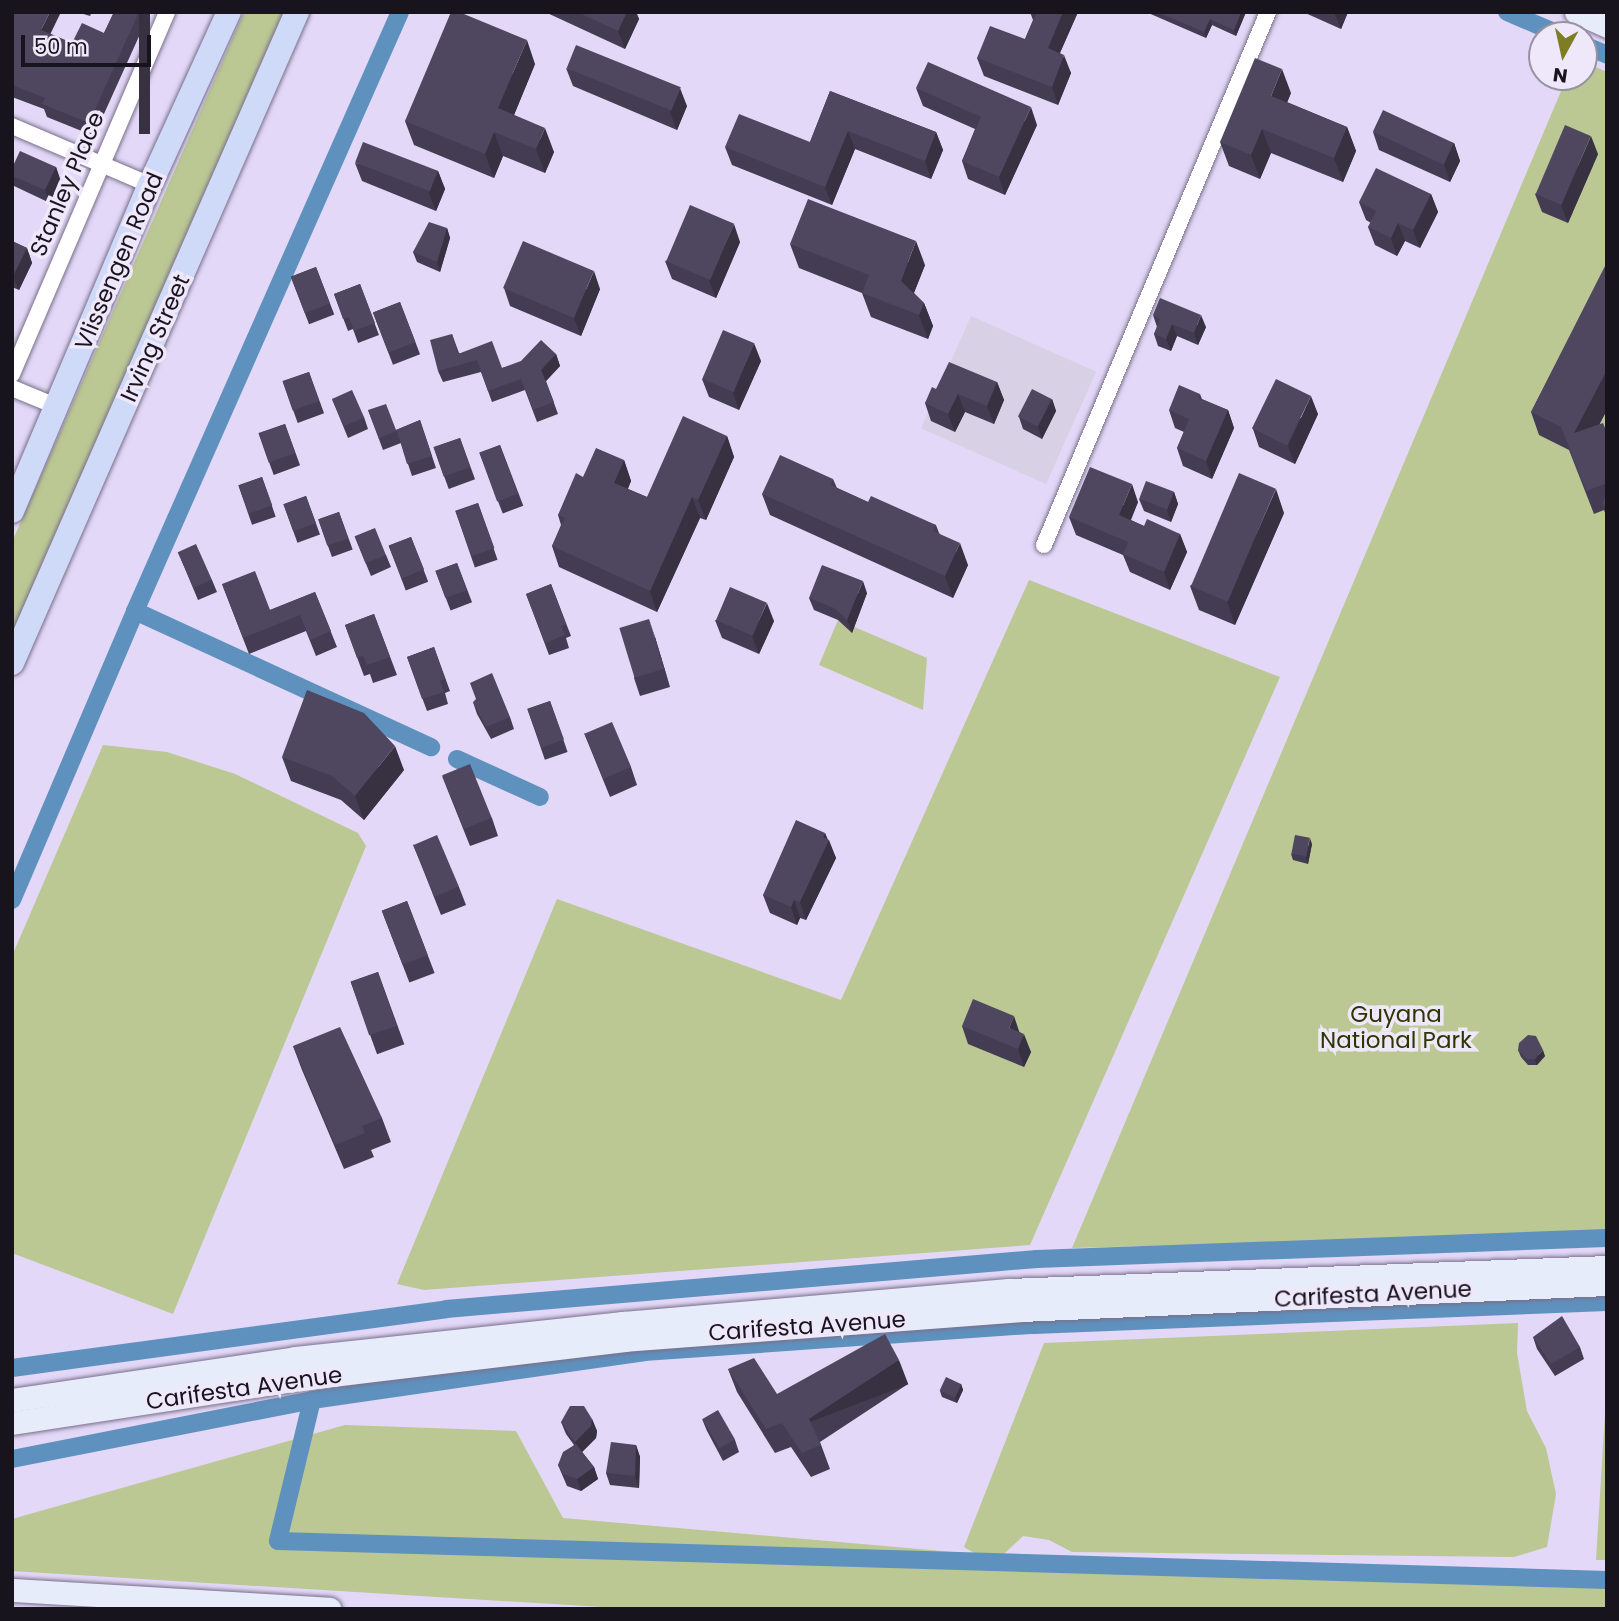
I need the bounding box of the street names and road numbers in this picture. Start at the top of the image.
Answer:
street label: Stanley Place [24,108,110,260]
street label: Vlissengen Road [69,168,169,354]
street label: Irving Street [115,270,195,406]
street label: Carifesta Avenue [1274,1275,1472,1313]
street label: Carifesta Avenue [707,1305,907,1347]
street label: Carifesta Avenue [144,1361,344,1415]

